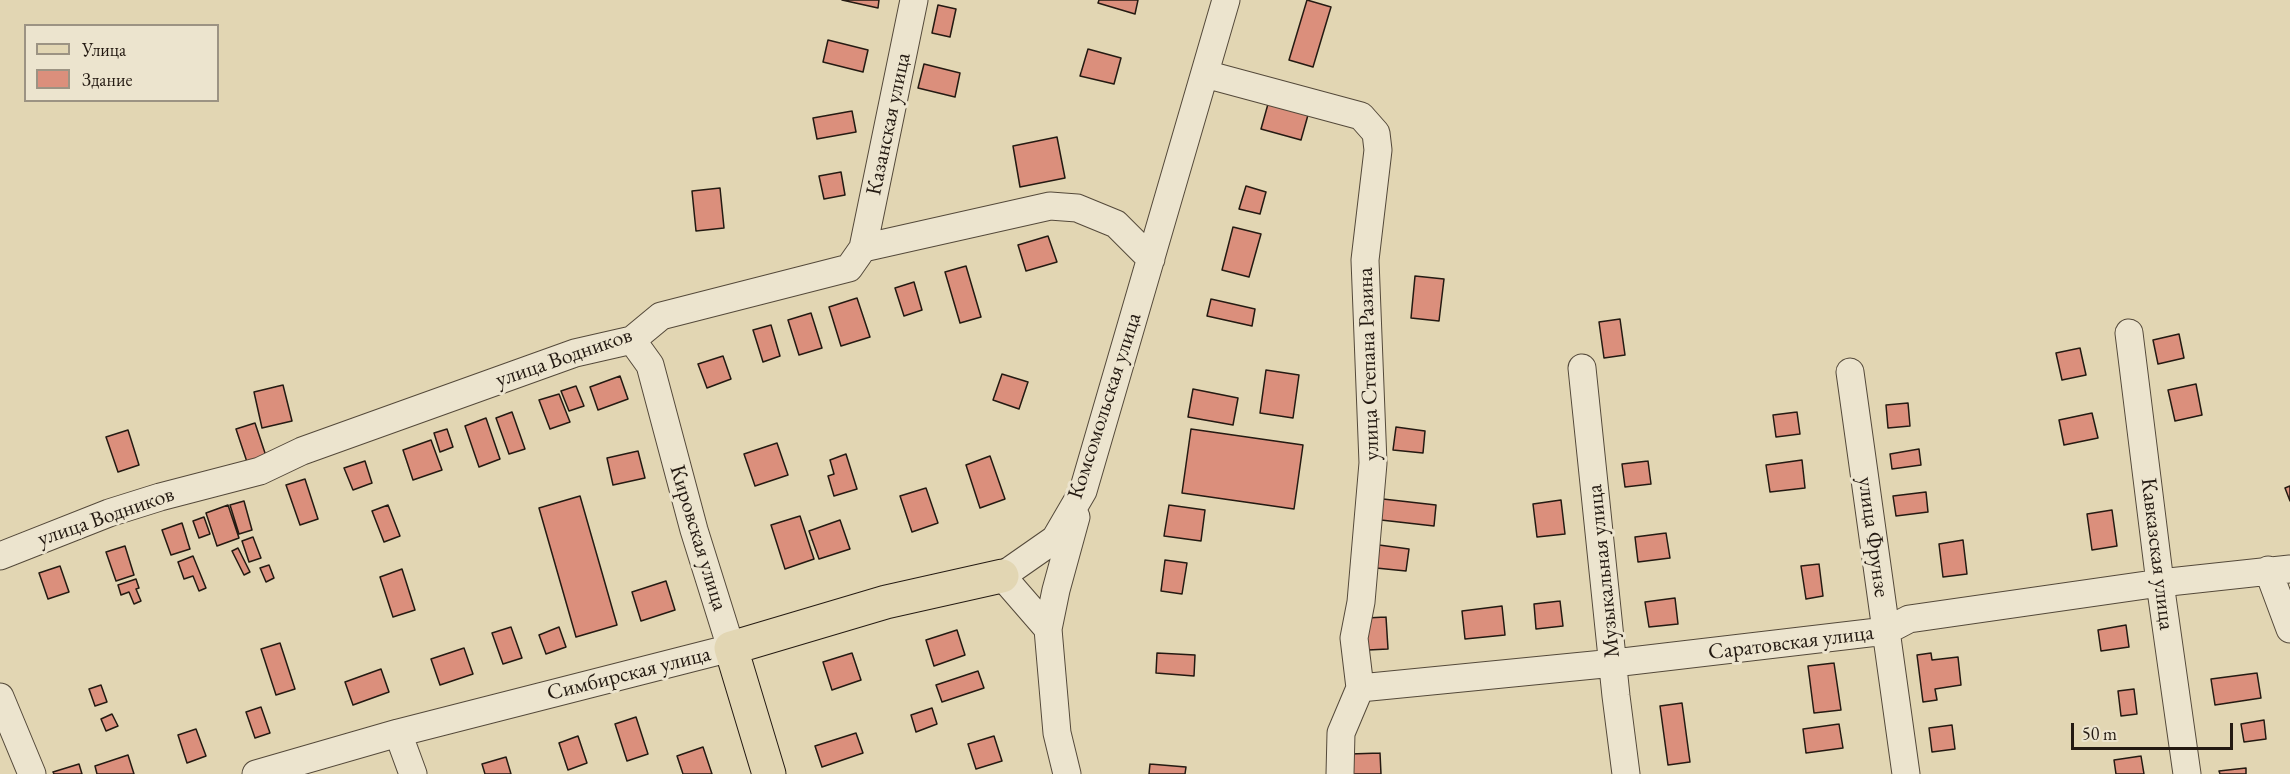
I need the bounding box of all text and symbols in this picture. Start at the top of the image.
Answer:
legend [24,24,219,102]
text: Улица [82,38,126,61]
street label: Казанская улица [861,50,917,198]
text: Здание [82,68,132,91]
street label: улица Степана Разина [1352,267,1386,461]
street label: Комсомольская улица [1062,309,1148,503]
street label: улица Водников [492,322,636,394]
street label: Кировская улица [663,462,733,614]
street label: улица Фрунзе [1851,475,1895,599]
street label: Кавказская улица [2135,476,2179,632]
street label: улица Водников [34,481,178,553]
street label: Музыкальная улица [1582,483,1626,659]
street label: Саратовская улица [1707,620,1875,666]
street label: Симбирская улица [544,641,714,707]
scale bar [2074,711,2236,749]
text: 50 m [2082,722,2117,745]

